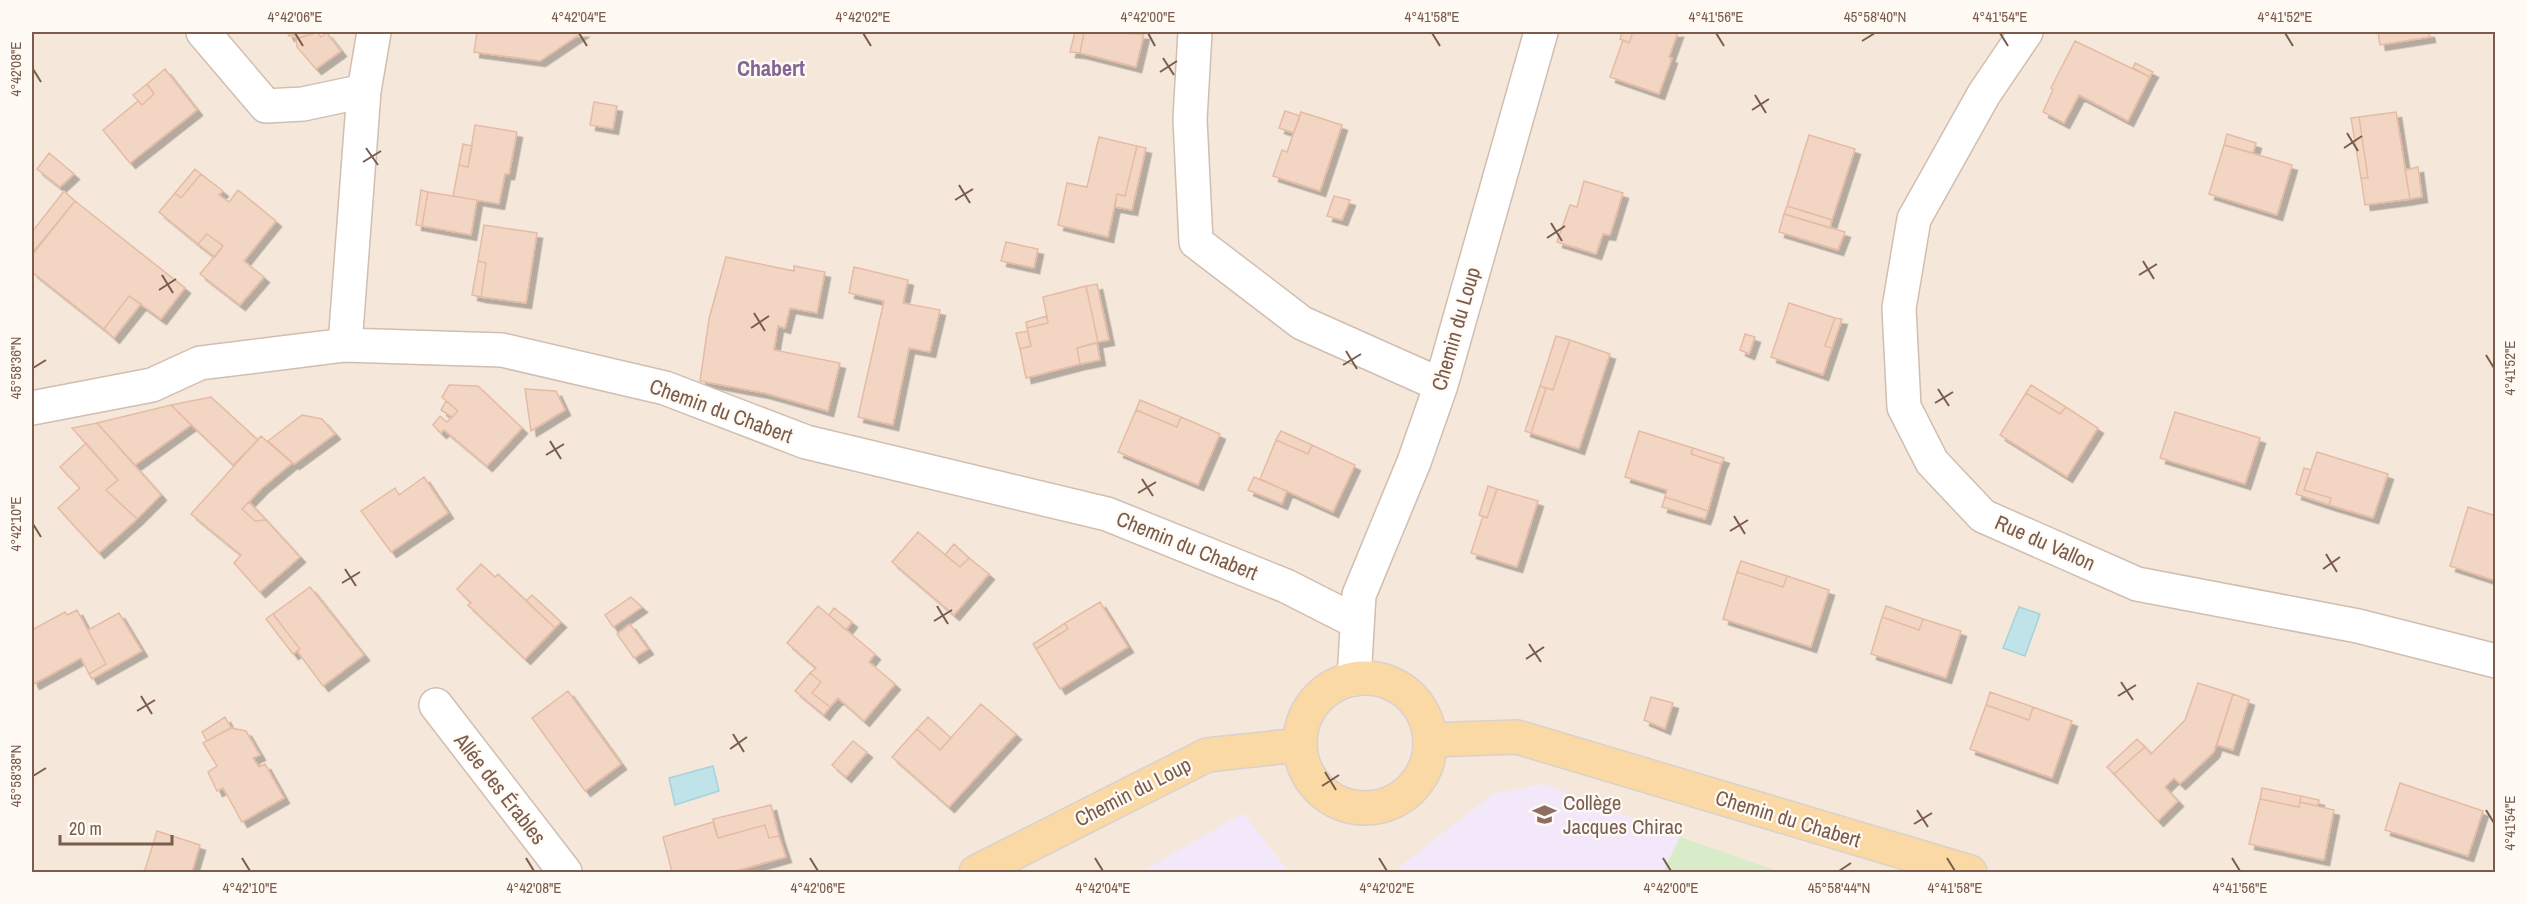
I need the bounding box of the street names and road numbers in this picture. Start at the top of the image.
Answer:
street label: Chemin du Loup [1424,264,1487,394]
street label: Chemin du Chabert [646,371,797,450]
street label: Chemin du Chabert [1112,504,1262,587]
street label: Rue du Vallon [1990,508,2100,578]
street label: Allée des Érables [447,726,553,850]
street label: Chemin du Loup [1069,750,1196,833]
street label: Chemin du Chabert [1712,783,1864,854]

